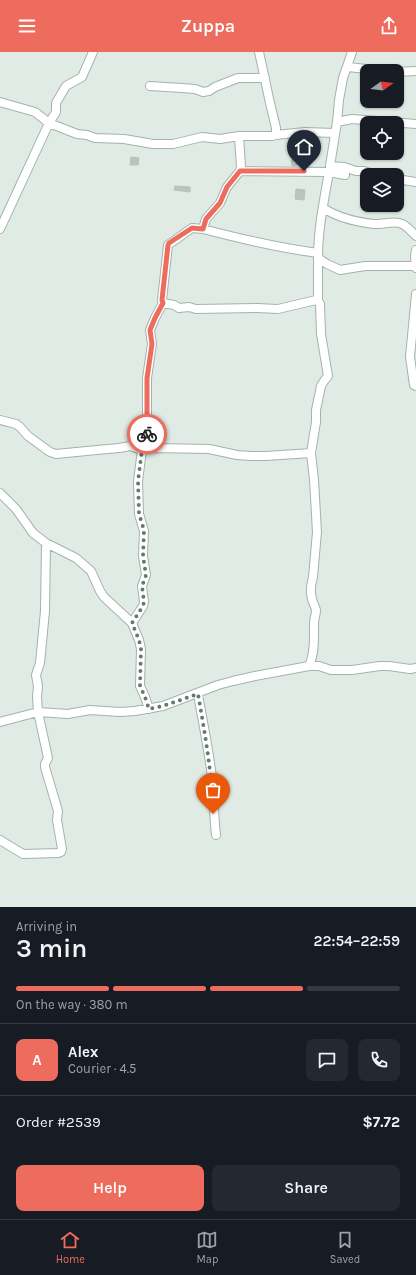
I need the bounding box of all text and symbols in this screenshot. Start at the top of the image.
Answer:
icon: menu [16,15,38,37]
text: Zuppa [181,15,235,37]
icon: share [378,15,400,37]
north arrow [360,64,404,108]
map controls [360,64,404,212]
button: locate [360,116,404,160]
pin [287,130,321,171]
icon: home [293,136,315,158]
button: layers [360,168,404,212]
courier [127,414,167,454]
icon: bike [136,423,158,445]
pin [196,773,230,814]
icon: bag [202,779,224,801]
text: Arriving in [16,919,77,934]
text: 22:54–22:59 [314,932,400,950]
text: 3 min [16,933,87,964]
text: On the way · 380 m [16,997,128,1012]
button: chat [306,1039,348,1081]
button: phone [358,1039,400,1081]
text: Alex [68,1043,98,1061]
text: A [32,1051,42,1069]
text: Courier · 4.5 [68,1061,136,1076]
text: Order #2539 [16,1113,101,1131]
text: $7.72 [362,1113,400,1131]
button: Help [16,1165,204,1211]
button: Share [212,1165,400,1211]
tab: Home [56,1229,85,1266]
tab: Map [196,1229,218,1266]
tab: Saved [330,1229,360,1266]

